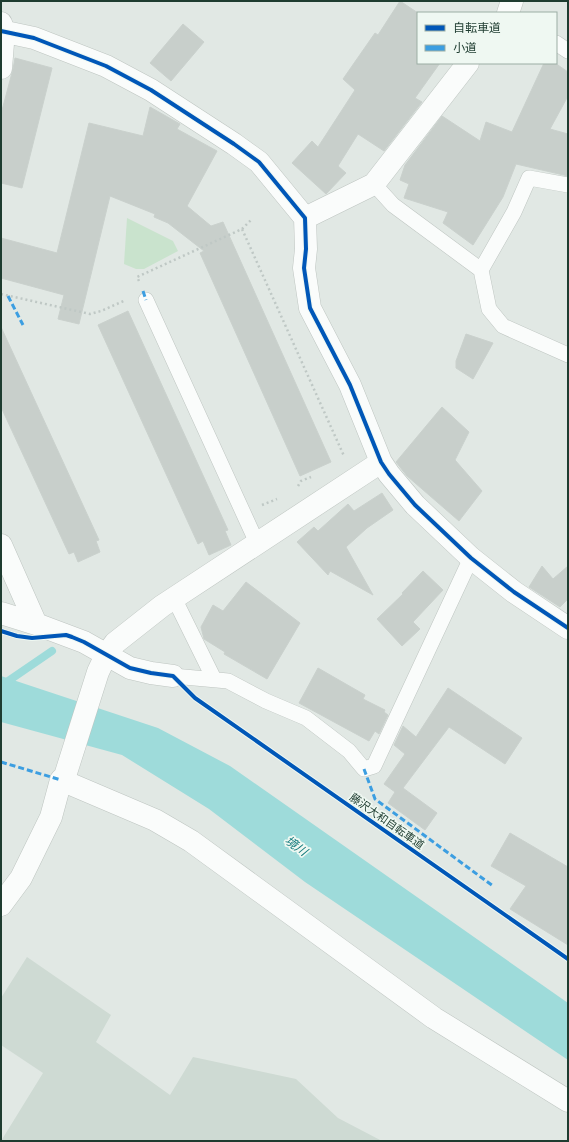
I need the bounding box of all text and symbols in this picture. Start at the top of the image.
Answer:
legend [417,12,557,64]
text: 自転車道 [453,21,501,35]
text: 小道 [453,41,477,55]
street label: 藤沢大和自転車道 [347,791,426,852]
water label: 境川 [282,833,311,860]

